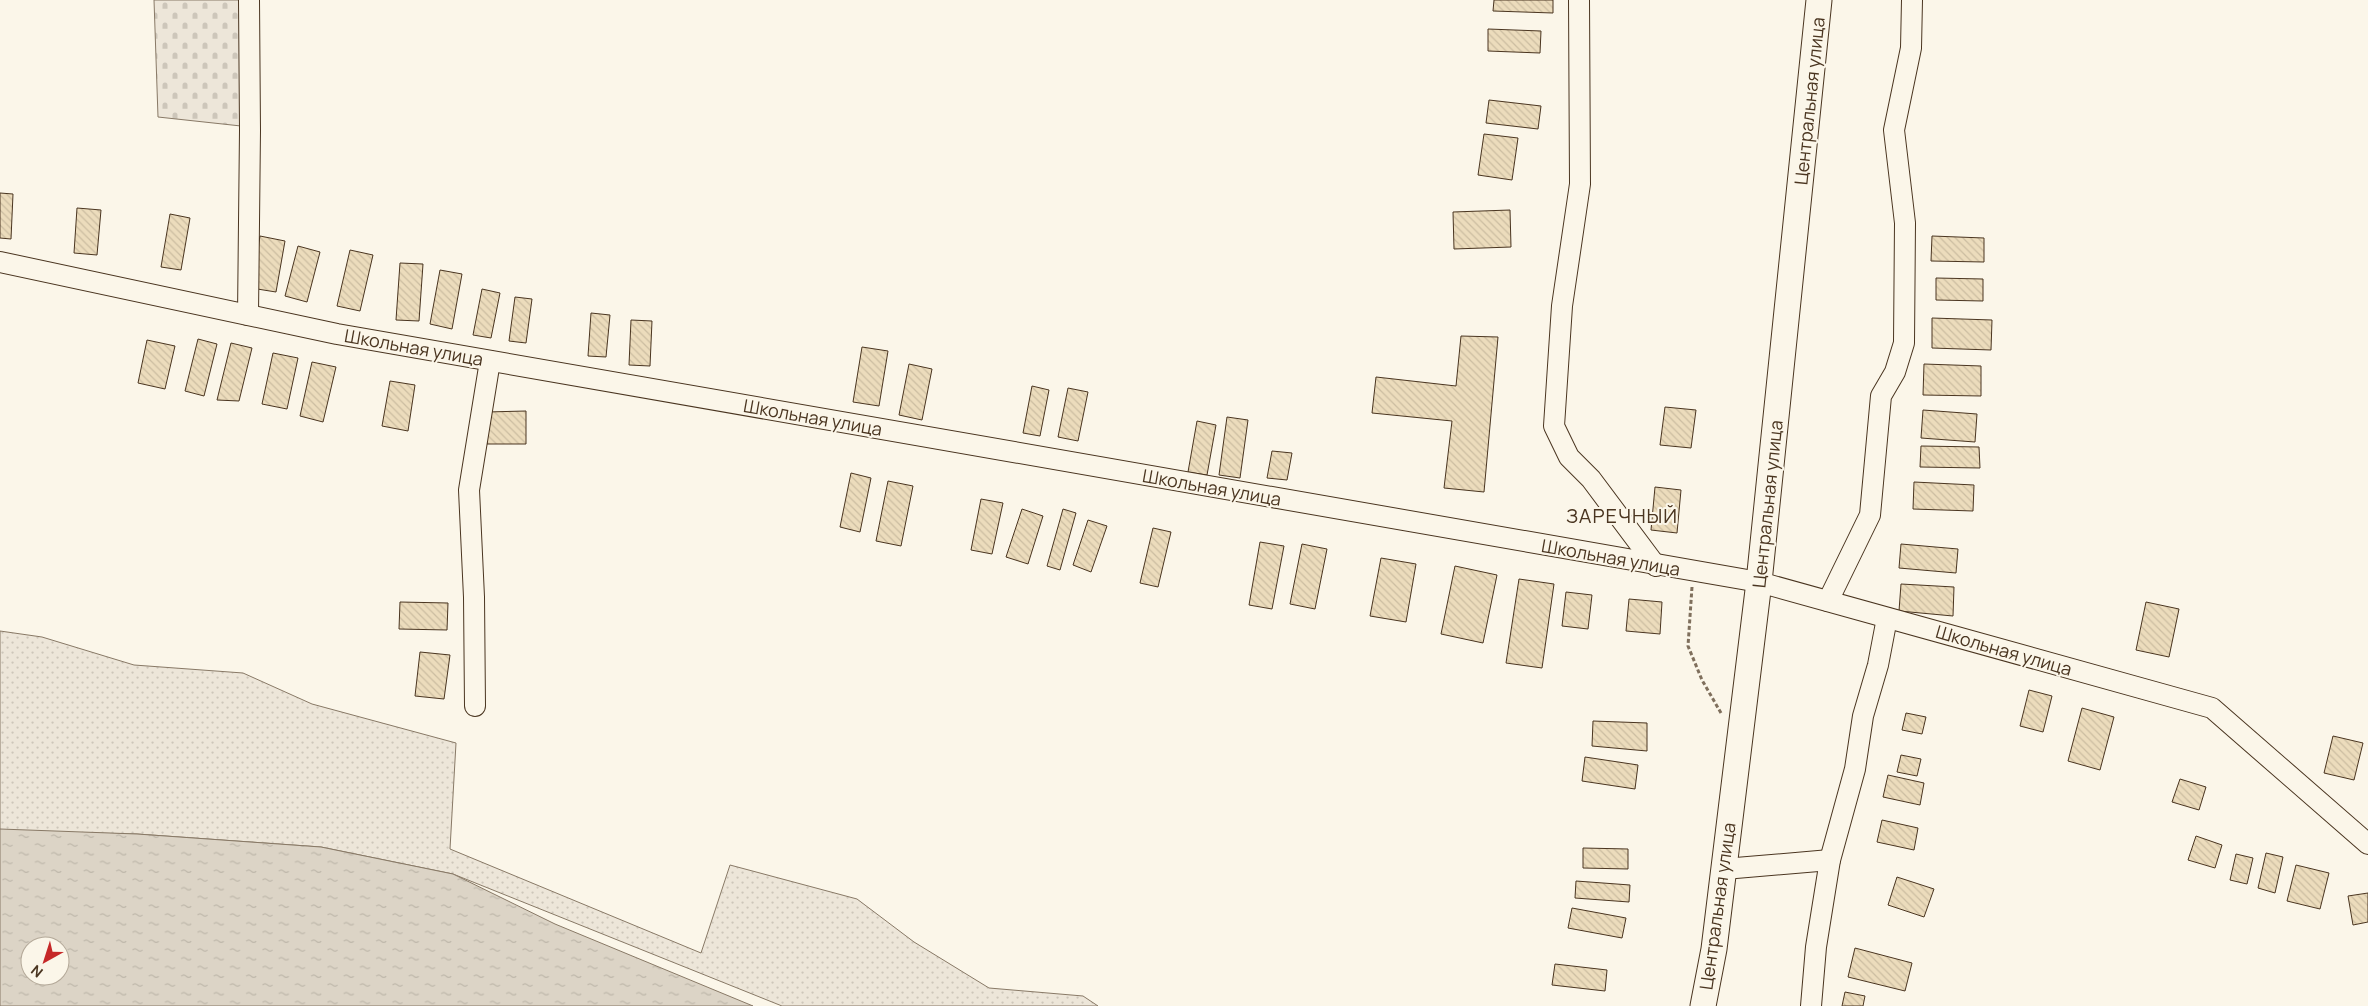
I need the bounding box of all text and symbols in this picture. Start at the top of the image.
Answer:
street label: Центральная улица [1788,16,1830,186]
street label: Школьная улица [343,323,485,371]
street label: Школьная улица [742,393,884,441]
street label: Центральная улица [1746,419,1788,589]
street label: Школьная улица [1141,463,1283,511]
district label: ЗАРЕЧНЫЙ [1566,502,1678,529]
street label: Школьная улица [1540,533,1682,581]
street label: Школьная улица [1933,619,2075,681]
street label: Центральная улица [1693,821,1741,991]
north arrow [20,936,70,986]
text: N [27,961,46,982]

